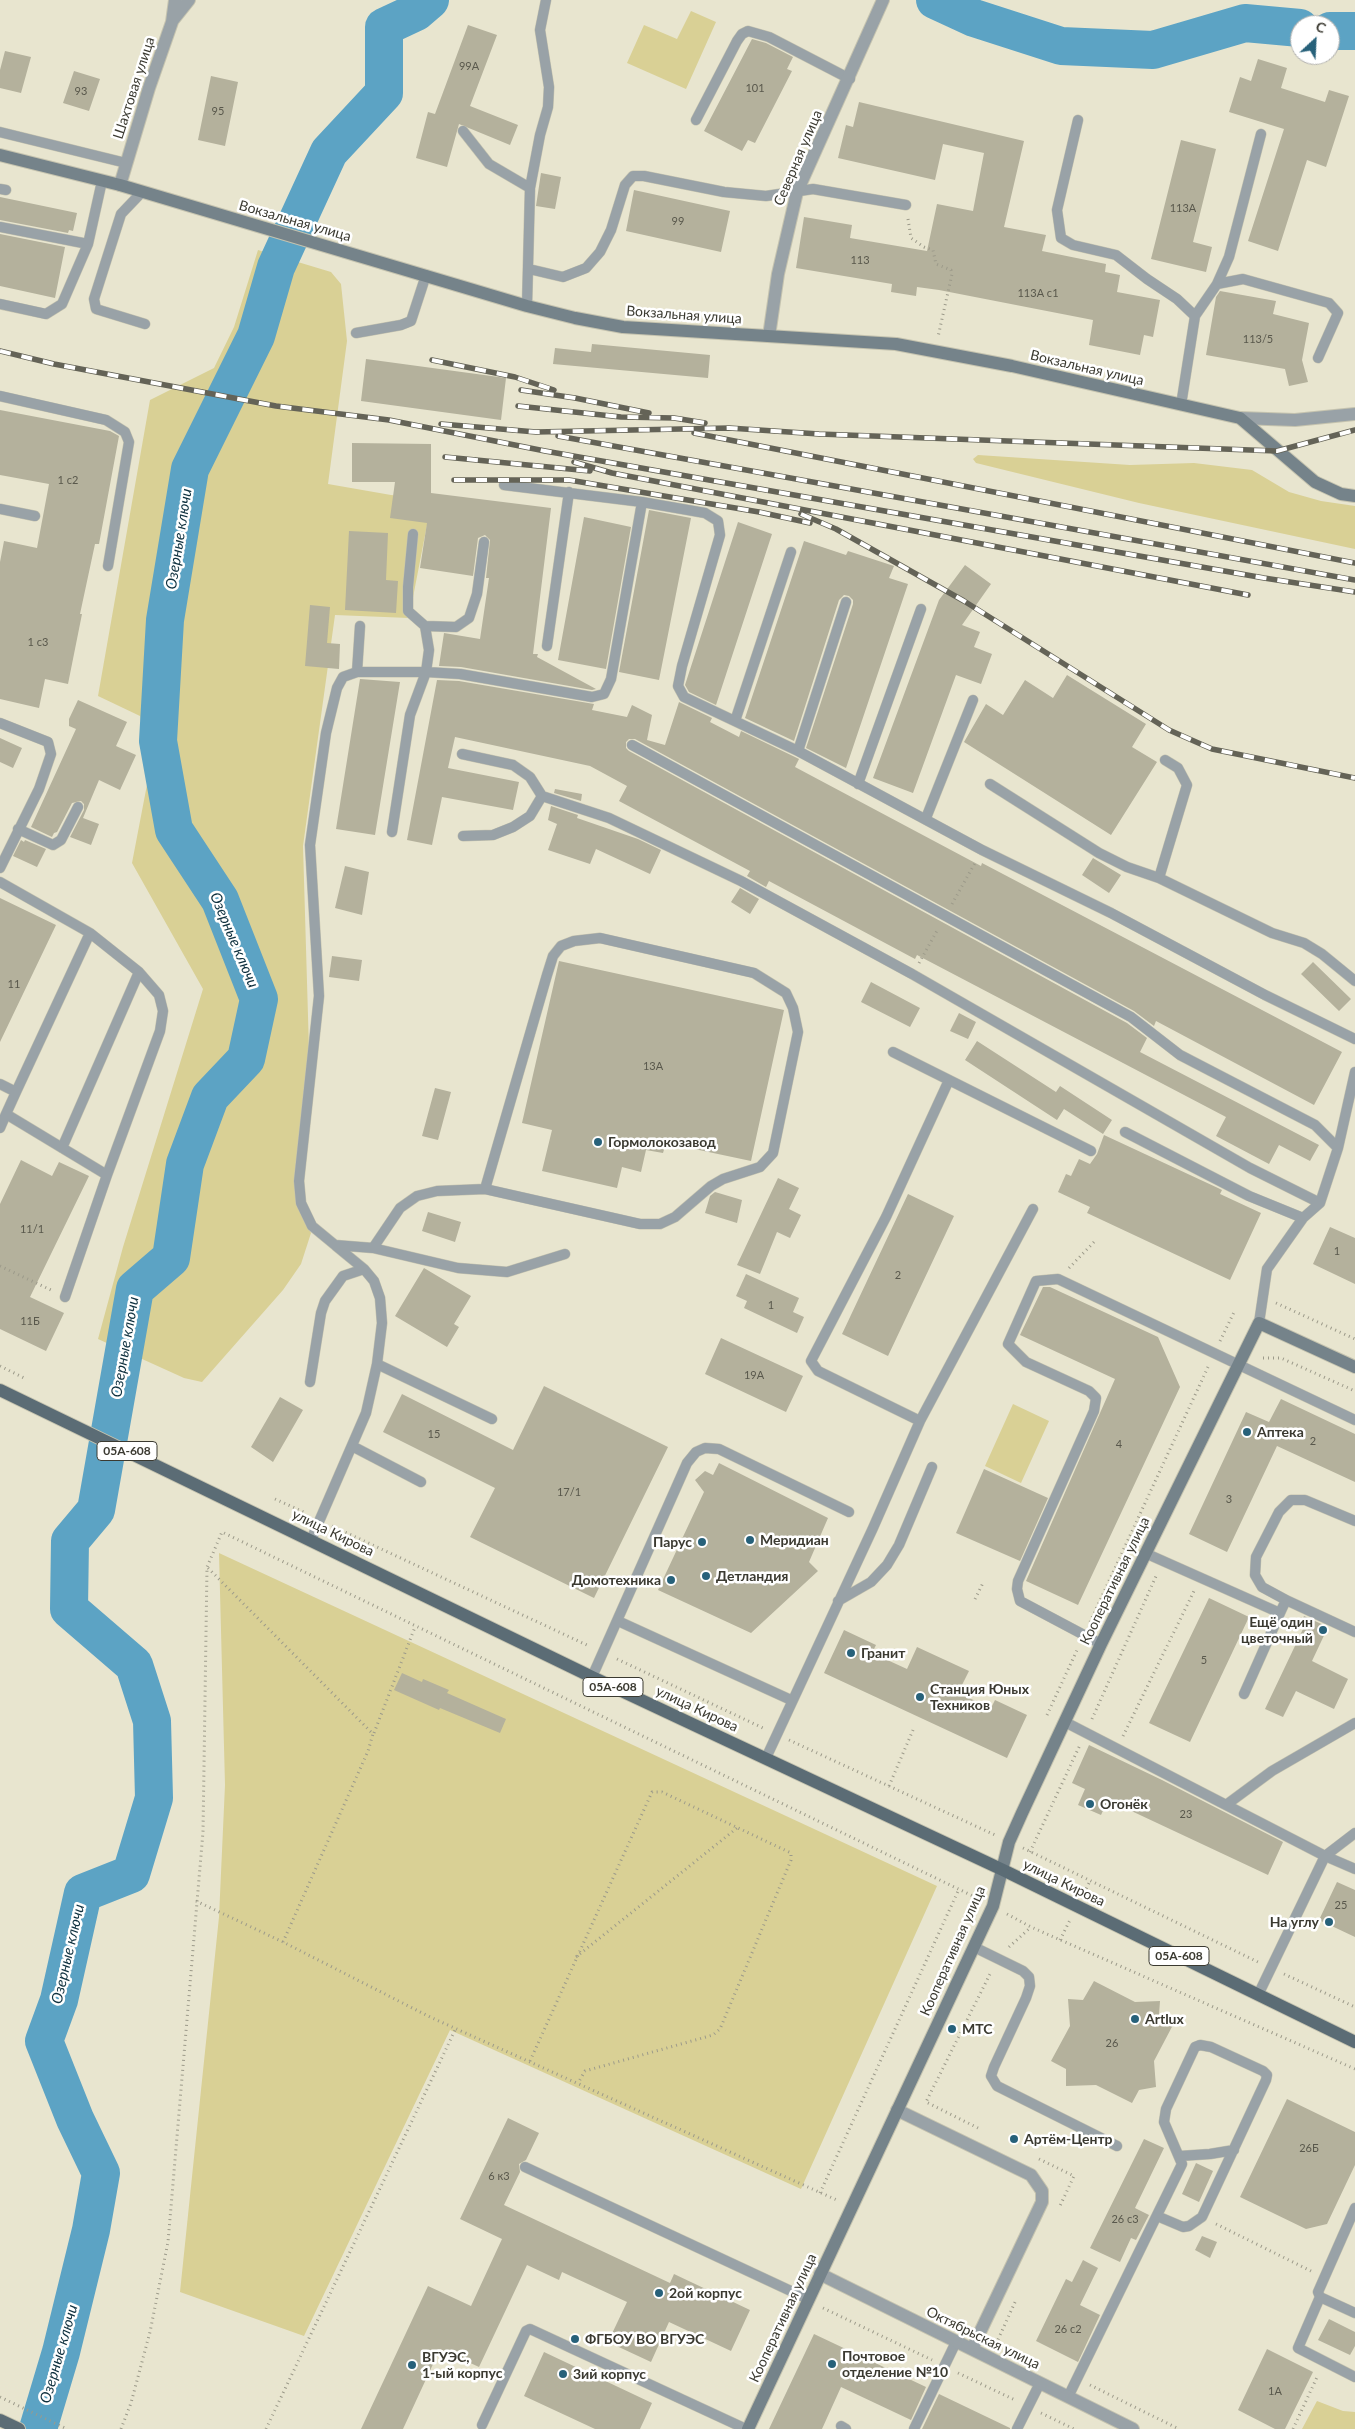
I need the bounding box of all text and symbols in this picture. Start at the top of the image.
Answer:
north arrow [1290,15,1340,65]
text: С [1313,17,1329,37]
street label: Шахтовая улица [110,35,158,141]
house number: 99А [459,59,479,73]
house number: 101 [745,81,765,95]
house number: 93 [75,84,87,98]
house number: 95 [212,104,224,118]
street label: Северная улица [770,108,826,208]
street label: Вокзальная улица [237,197,353,245]
house number: 113А [1170,201,1196,215]
house number: 99 [672,214,684,228]
house number: 113 [850,253,870,267]
house number: 113А с1 [1017,286,1059,300]
street label: Вокзальная улица [626,303,742,327]
house number: 113/5 [1243,332,1273,346]
street label: Вокзальная улица [1029,347,1145,389]
house number: 1 с2 [58,473,78,487]
water label: Озерные ключи [162,487,196,591]
house number: 1 с3 [28,635,48,649]
water label: Озерные ключи [206,890,262,990]
house number: 11 [8,977,20,991]
house number: 13А [643,1059,663,1073]
place label: Гормолокозавод [608,1134,716,1150]
marker: Гормолокозавод [592,1136,604,1148]
house number: 11/1 [20,1222,44,1236]
house number: 1 [1334,1244,1340,1258]
house number: 2 [895,1268,901,1282]
water label: Озерные ключи [107,1295,143,1399]
house number: 1 [768,1298,774,1312]
house number: 11Б [20,1314,40,1328]
house number: 19А [744,1368,764,1382]
place label: Аптека [1257,1424,1304,1440]
marker: Аптека [1241,1426,1253,1438]
house number: 15 [428,1427,440,1441]
house number: 2 [1310,1434,1316,1448]
house number: 4 [1116,1437,1122,1451]
road number: 05А-608 [97,1442,157,1460]
house number: 17/1 [557,1485,581,1499]
house number: 3 [1226,1492,1232,1506]
street label: улица Кирова [289,1506,377,1560]
street label: Кооперативная улица [1077,1514,1153,1648]
place label: Меридиан [760,1532,829,1548]
place label: Парус [653,1534,692,1550]
marker: Меридиан [744,1534,756,1546]
marker: Парус [696,1536,708,1548]
place label: Детландия [716,1568,788,1584]
marker: Детландия [700,1570,712,1582]
place label: Домотехника [572,1572,661,1588]
marker: Домотехника [665,1574,677,1586]
place label: Ещё один цветочный [1241,1614,1313,1646]
marker: Ещё один цветочный [1317,1624,1329,1636]
place label: Гранит [861,1645,905,1661]
marker: Гранит [845,1647,857,1659]
house number: 5 [1201,1653,1207,1667]
road number: 05А-608 [583,1678,643,1696]
place label: Станция Юных Техников [930,1681,1029,1714]
street label: улица Кирова [653,1683,741,1735]
marker: Станция Юных Техников [914,1691,926,1703]
place label: Огонёк [1100,1796,1148,1812]
marker: Огонёк [1084,1798,1096,1810]
house number: 23 [1180,1807,1192,1821]
street label: улица Кирова [1020,1856,1108,1910]
street label: Кооперативная улица [917,1884,989,2018]
house number: 25 [1335,1898,1347,1912]
water label: Озерные ключи [48,1902,88,2006]
place label: На углу [1270,1914,1319,1930]
marker: На углу [1323,1916,1335,1928]
road number: 05А-608 [1149,1946,1209,1965]
place label: Artlux [1145,2011,1184,2027]
marker: Artlux [1129,2013,1141,2025]
place label: МТС [962,2021,993,2037]
marker: МТС [946,2023,958,2035]
house number: 26 [1106,2036,1118,2050]
place label: Артём-Центр [1024,2131,1113,2147]
marker: Артём-Центр [1008,2133,1020,2145]
house number: 26Б [1299,2141,1319,2155]
house number: 6 к3 [488,2169,510,2183]
house number: 26 с3 [1111,2212,1139,2226]
street label: Кооперативная улица [746,2251,820,2385]
place label: 2ой корпус [669,2285,742,2301]
marker: 2ой корпус [653,2287,665,2299]
water label: Озерные ключи [36,2303,82,2405]
street label: Октябрьская улица [923,2303,1043,2373]
house number: 26 с2 [1054,2322,1082,2336]
place label: ФГБОУ ВО ВГУЭС [585,2331,704,2347]
marker: ФГБОУ ВО ВГУЭС [569,2333,581,2345]
place label: Почтовое отделение №10 [842,2348,948,2380]
place label: ВГУЭС, 1-ый корпус [422,2349,502,2382]
marker: Почтовое отделение №10 [826,2358,838,2370]
marker: ВГУЭС, 1-ый корпус [406,2359,418,2371]
place label: 3ий корпус [573,2366,646,2382]
marker: 3ий корпус [557,2368,569,2380]
house number: 1А [1268,2384,1282,2398]

